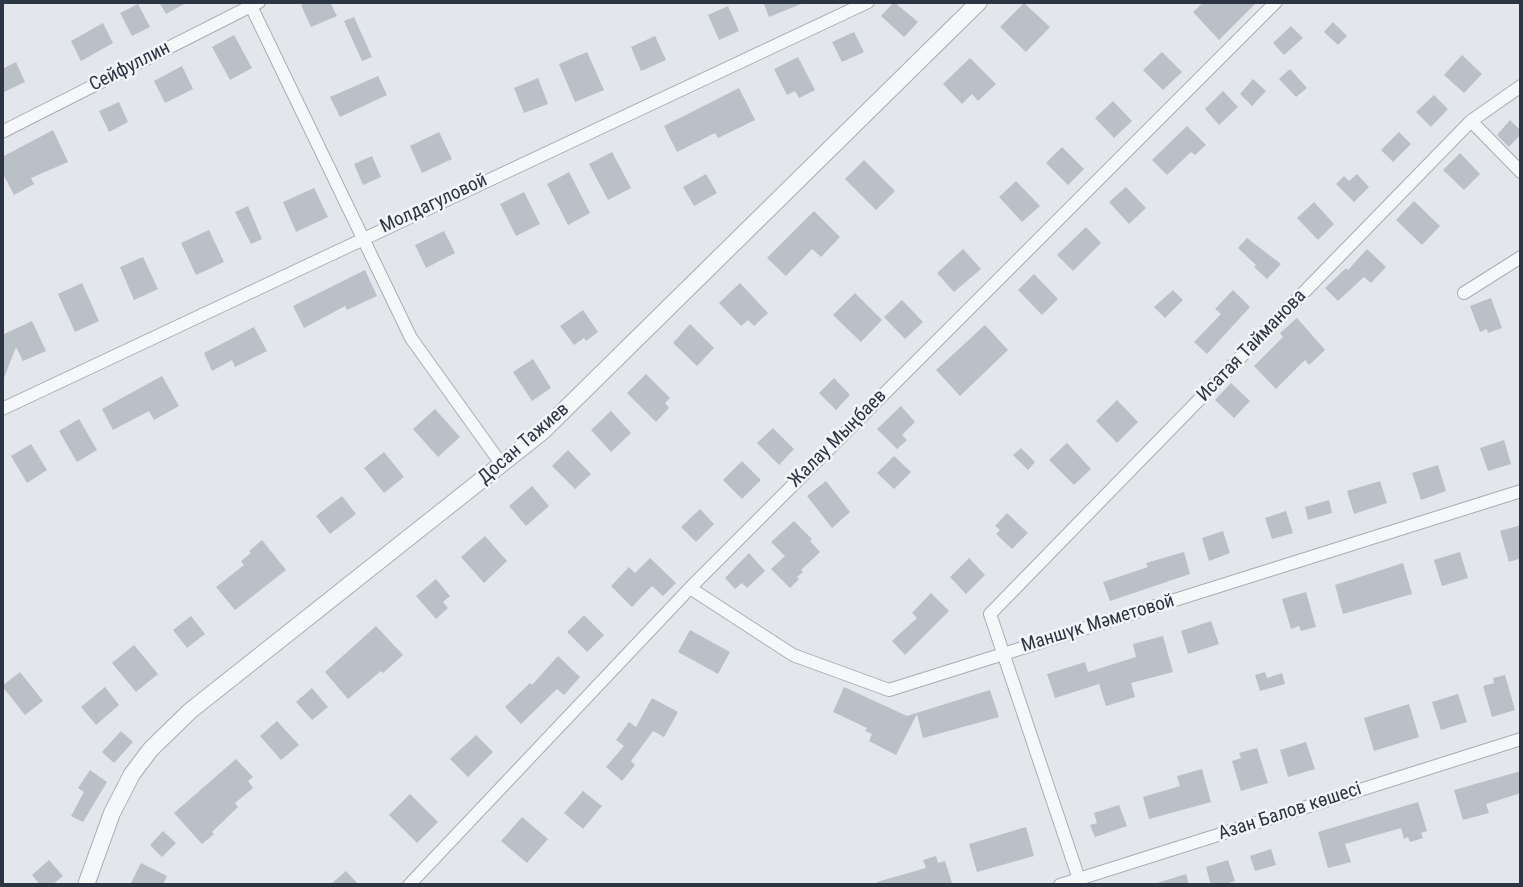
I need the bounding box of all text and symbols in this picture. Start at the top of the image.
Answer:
street label: Сейфуллин [86,37,174,97]
street label: Молдагуловой [377,169,491,239]
street label: Исатая Тайманова [1193,285,1311,407]
street label: Жалау Мыңбаев [784,385,892,493]
street label: Досан Тажиев [474,398,574,490]
street label: Маншүк Мәметовой [1019,590,1177,658]
street label: Азан Балов көшесі [1216,778,1364,846]

